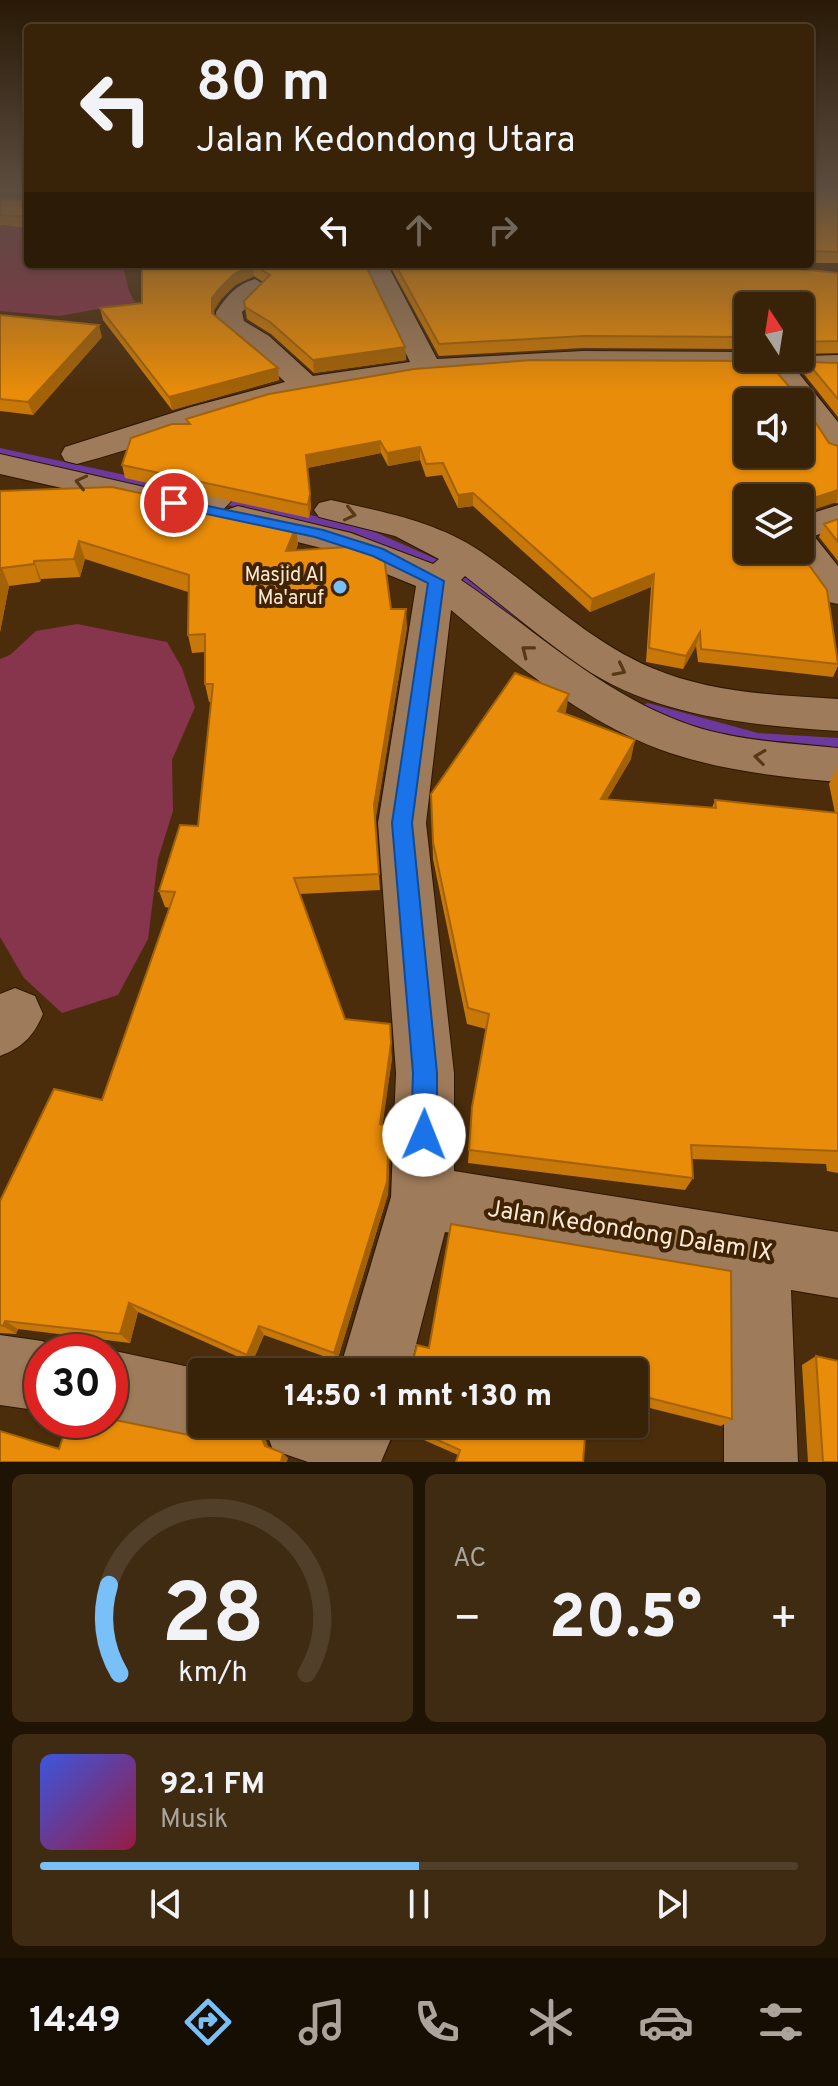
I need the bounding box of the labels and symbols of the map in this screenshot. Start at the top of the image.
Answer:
north arrow [734,292,814,372]
pin [140,469,208,537]
one-way arrow [75,475,89,492]
one-way arrow [342,505,356,522]
place label: Masjid Al Ma'aruf [245,563,324,612]
marker: Masjid Al Ma'aruf [331,578,349,596]
one-way arrow [521,646,536,660]
one-way arrow [612,660,627,675]
one-way arrow [754,749,767,766]
position arrow [382,1093,466,1177]
street label: Jalan Kedondong Dalam IX [485,1195,775,1269]
speed limit sign: 30 [24,1334,128,1438]

